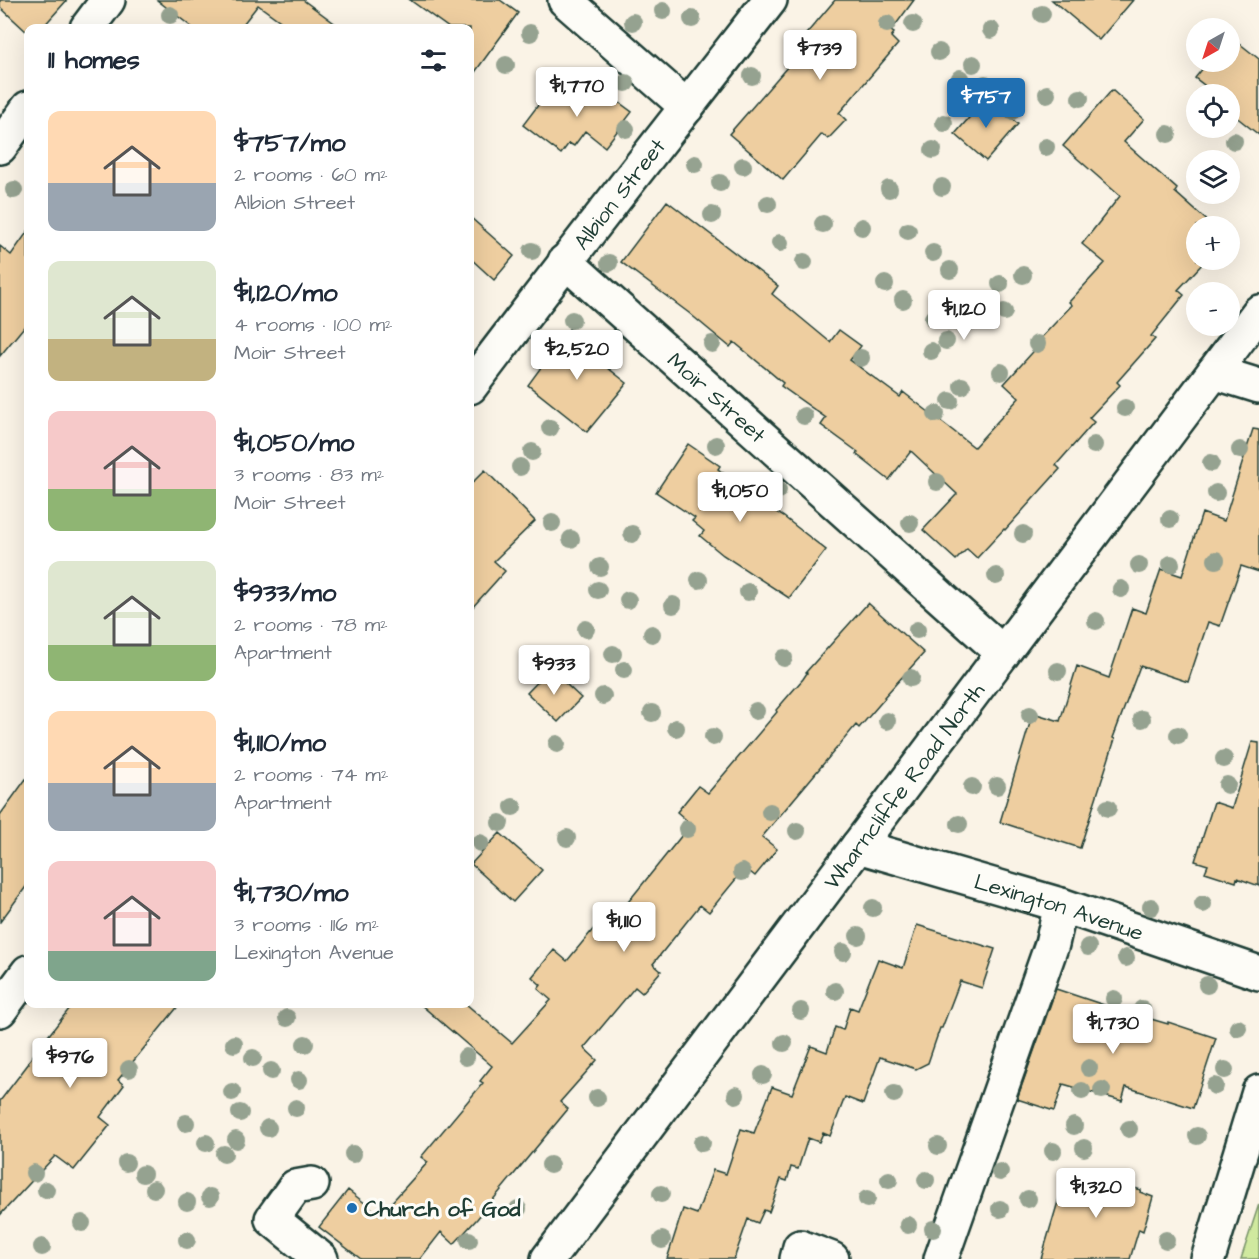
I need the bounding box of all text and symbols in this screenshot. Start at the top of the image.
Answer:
north arrow [1186,18,1240,72]
map controls [1186,18,1240,336]
pin: $739 [784,30,856,81]
text: $739 [798,35,843,63]
text: 11 homes [48,42,140,78]
icon: filters [417,44,450,77]
pin: $1,770 [528,67,626,118]
text: $1,770 [550,72,604,100]
pin: $757 [950,78,1022,129]
text: $757 [961,83,1011,111]
button: locate [1186,84,1240,138]
text: $757/mo [234,125,346,161]
street label: Albion Street [567,132,673,257]
icon: home [96,135,168,207]
button: layers [1186,150,1240,204]
text: 2 rooms · 60 m² [234,161,388,189]
text: Albion Street [234,189,355,217]
button: + [1186,216,1240,270]
text: $1,120/mo [234,275,338,311]
button: − [1186,282,1240,336]
icon: home [96,285,168,357]
pin: $1,120 [915,290,1013,341]
text: $1,120 [942,295,986,323]
text: 4 rooms · 100 m² [234,311,392,339]
pin: $2,520 [528,330,626,381]
text: $2,520 [545,335,609,363]
text: Moir Street [234,339,346,367]
street label: Moir Street [660,346,772,451]
text: $1,050/mo [234,425,354,461]
icon: home [96,435,168,507]
text: 3 rooms · 83 m² [234,461,384,489]
pin: $1,050 [691,472,789,523]
text: $1,050 [712,477,768,505]
text: Moir Street [234,489,346,517]
text: $933/mo [234,575,336,611]
icon: home [96,585,168,657]
text: 2 rooms · 78 m² [234,611,388,639]
text: Apartment [234,639,332,667]
pin: $933 [518,645,590,696]
text: $933 [533,650,575,678]
street label: Wharncliffe Road North [817,677,992,896]
text: $1,110/mo [234,725,326,761]
icon: home [96,735,168,807]
text: 2 rooms · 74 m² [234,761,388,789]
text: Apartment [234,789,332,817]
street label: Lexington Avenue [971,867,1147,949]
text: $1,730/mo [234,875,349,911]
icon: home [96,885,168,957]
pin: $1,110 [575,902,673,953]
text: $1,110 [607,907,641,935]
text: 3 rooms · 116 m² [234,911,379,939]
text: Lexington Avenue [234,939,394,967]
pin: $1,730 [1064,1004,1162,1055]
text: $1,730 [1087,1009,1139,1037]
pin: $976 [34,1038,106,1089]
text: $976 [46,1043,94,1071]
pin: $1,320 [1047,1168,1145,1219]
text: $1,320 [1070,1173,1122,1201]
place label: Church of God [364,1194,521,1225]
marker: Church of God [345,1201,359,1215]

